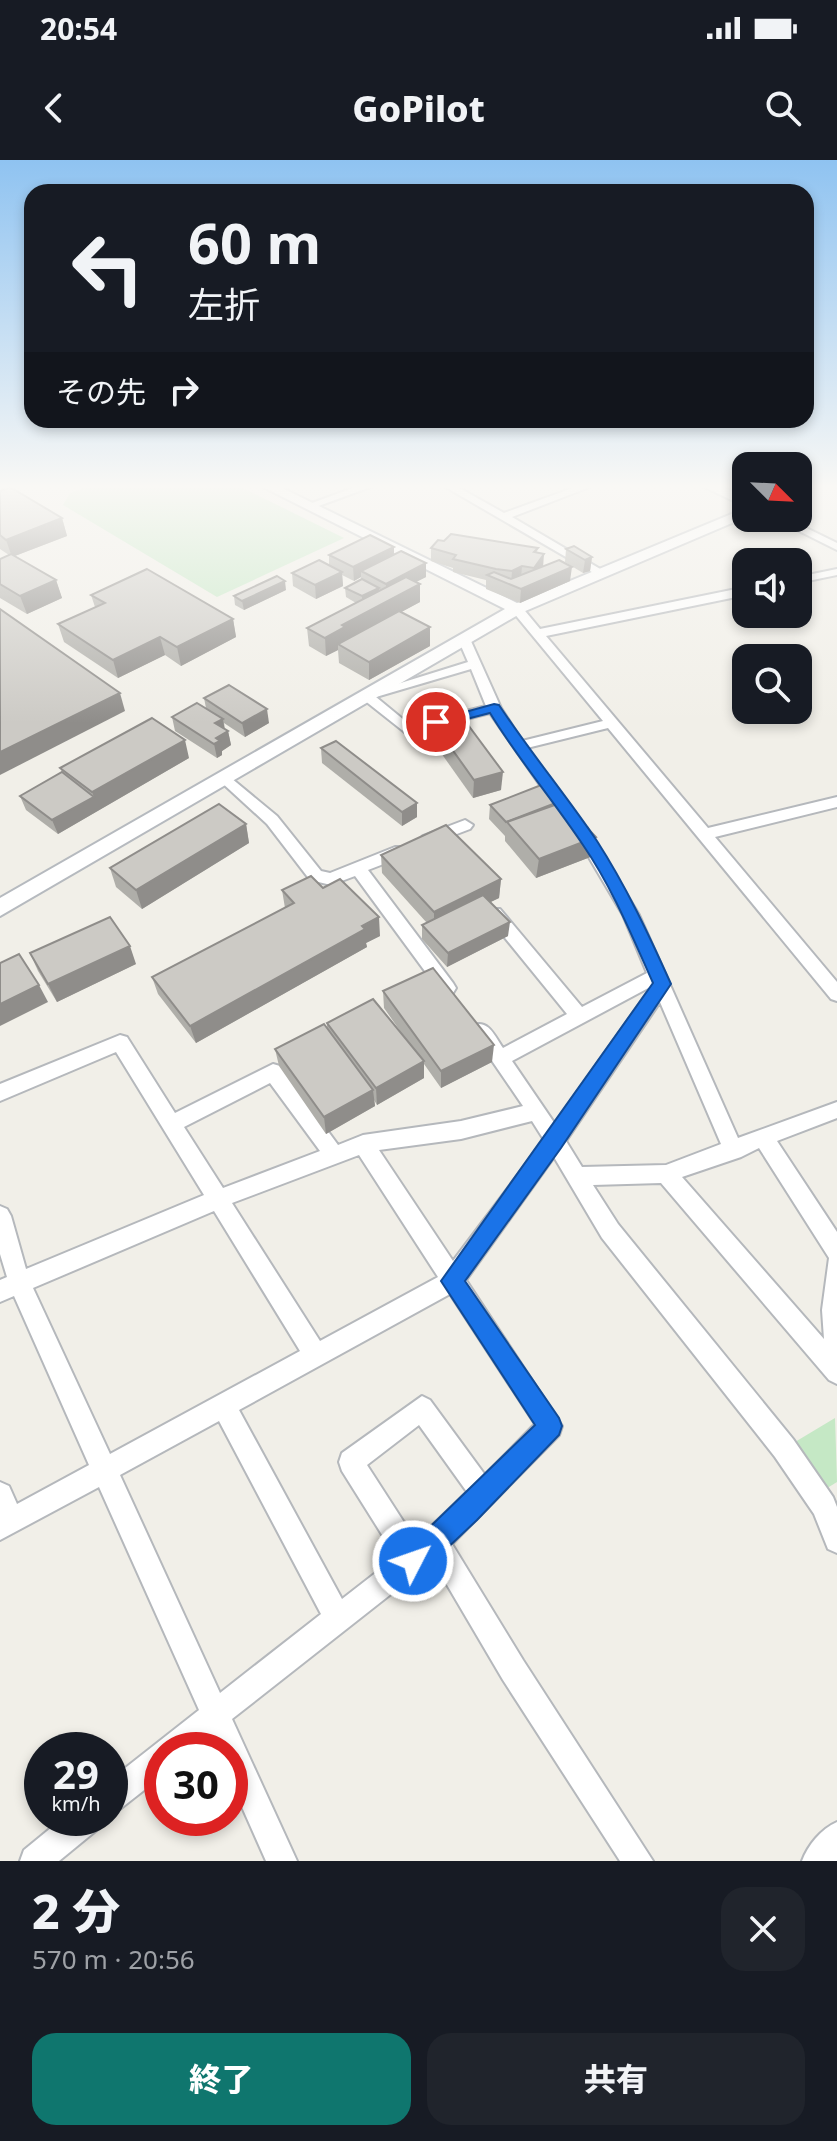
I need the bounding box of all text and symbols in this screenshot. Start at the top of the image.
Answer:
text: 20:54 [40,8,117,49]
text: GoPilot [352,84,485,133]
icon: back [32,86,76,130]
icon: search [761,86,805,130]
text: 60 m [188,204,321,280]
icon: left [56,216,160,320]
text: 左折 [188,280,260,329]
icon: right [162,368,206,412]
text: その先 [56,371,146,412]
north arrow [732,452,812,532]
map controls [732,452,812,724]
button: sound [732,548,812,628]
button: search [732,644,812,724]
pin [402,688,470,756]
icon: arrive [414,700,458,744]
position arrow [371,1519,455,1603]
speed limit sign: 30 [144,1732,248,1836]
text: 29 [53,1746,99,1801]
text: km/h [51,1790,101,1817]
text: 2 分 [32,1878,120,1943]
button: close [721,1887,805,1971]
text: 570 m · 20:56 [32,1941,195,1977]
button: 終了 [32,2033,411,2125]
button: 共有 [427,2033,805,2125]

